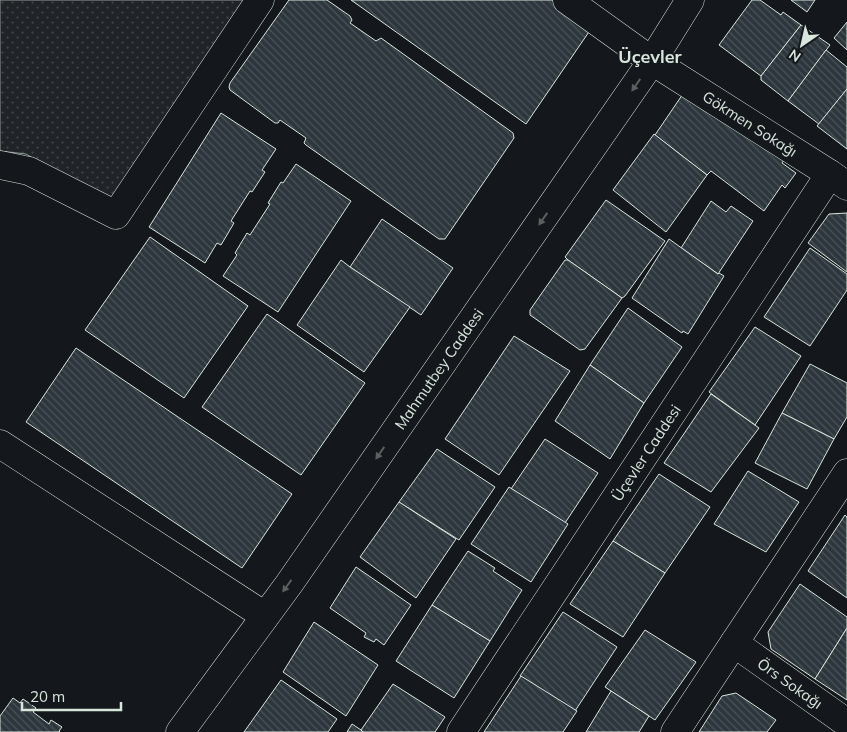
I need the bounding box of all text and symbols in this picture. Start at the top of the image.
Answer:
north arrow [777,20,827,70]
district label: Üçevler [618,45,683,68]
text: N [785,45,804,66]
one-way arrow [631,78,641,92]
street label: Gökmen Sokağı [699,86,801,160]
one-way arrow [538,212,548,225]
street label: Mahmutbey Caddesi [390,304,487,433]
street label: Üçevler Caddesi [607,401,685,504]
one-way arrow [375,446,385,459]
one-way arrow [282,579,292,593]
street label: Örs Sokağı [754,653,827,712]
scale bar [22,680,121,712]
text: 20 m [30,687,65,706]

